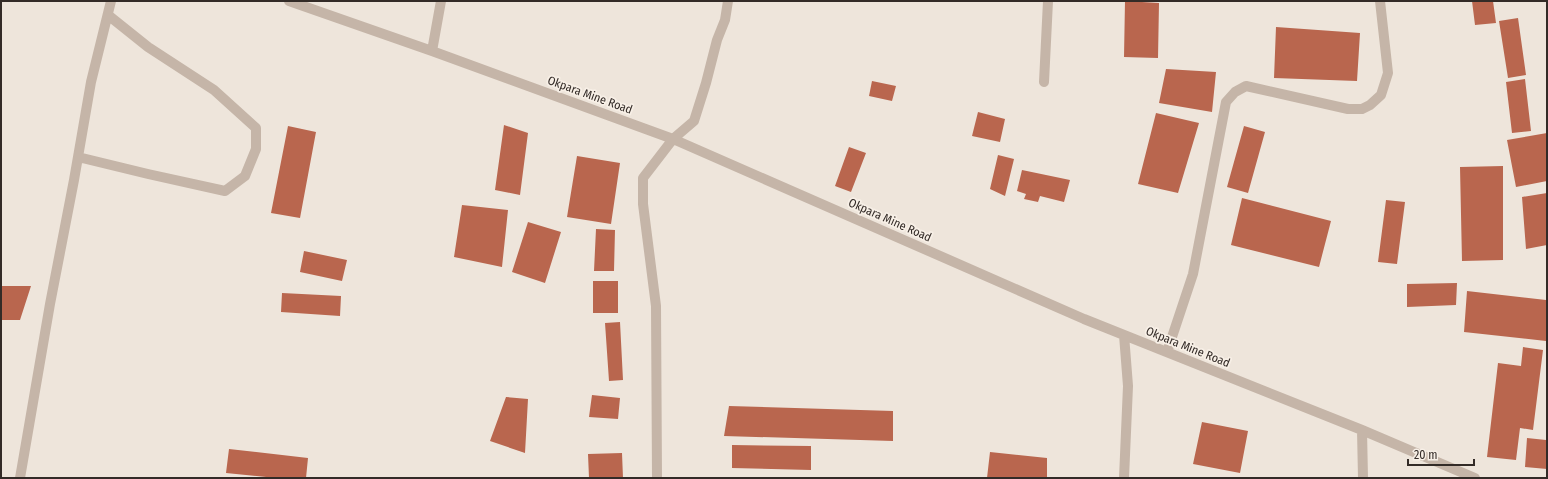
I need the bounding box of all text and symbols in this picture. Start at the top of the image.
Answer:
street label: Okpara Mine Road [546,73,634,117]
street label: Okpara Mine Road [846,195,934,245]
street label: Okpara Mine Road [1144,324,1232,370]
scale bar [1408,441,1474,467]
text: 20 m [1414,448,1438,462]

